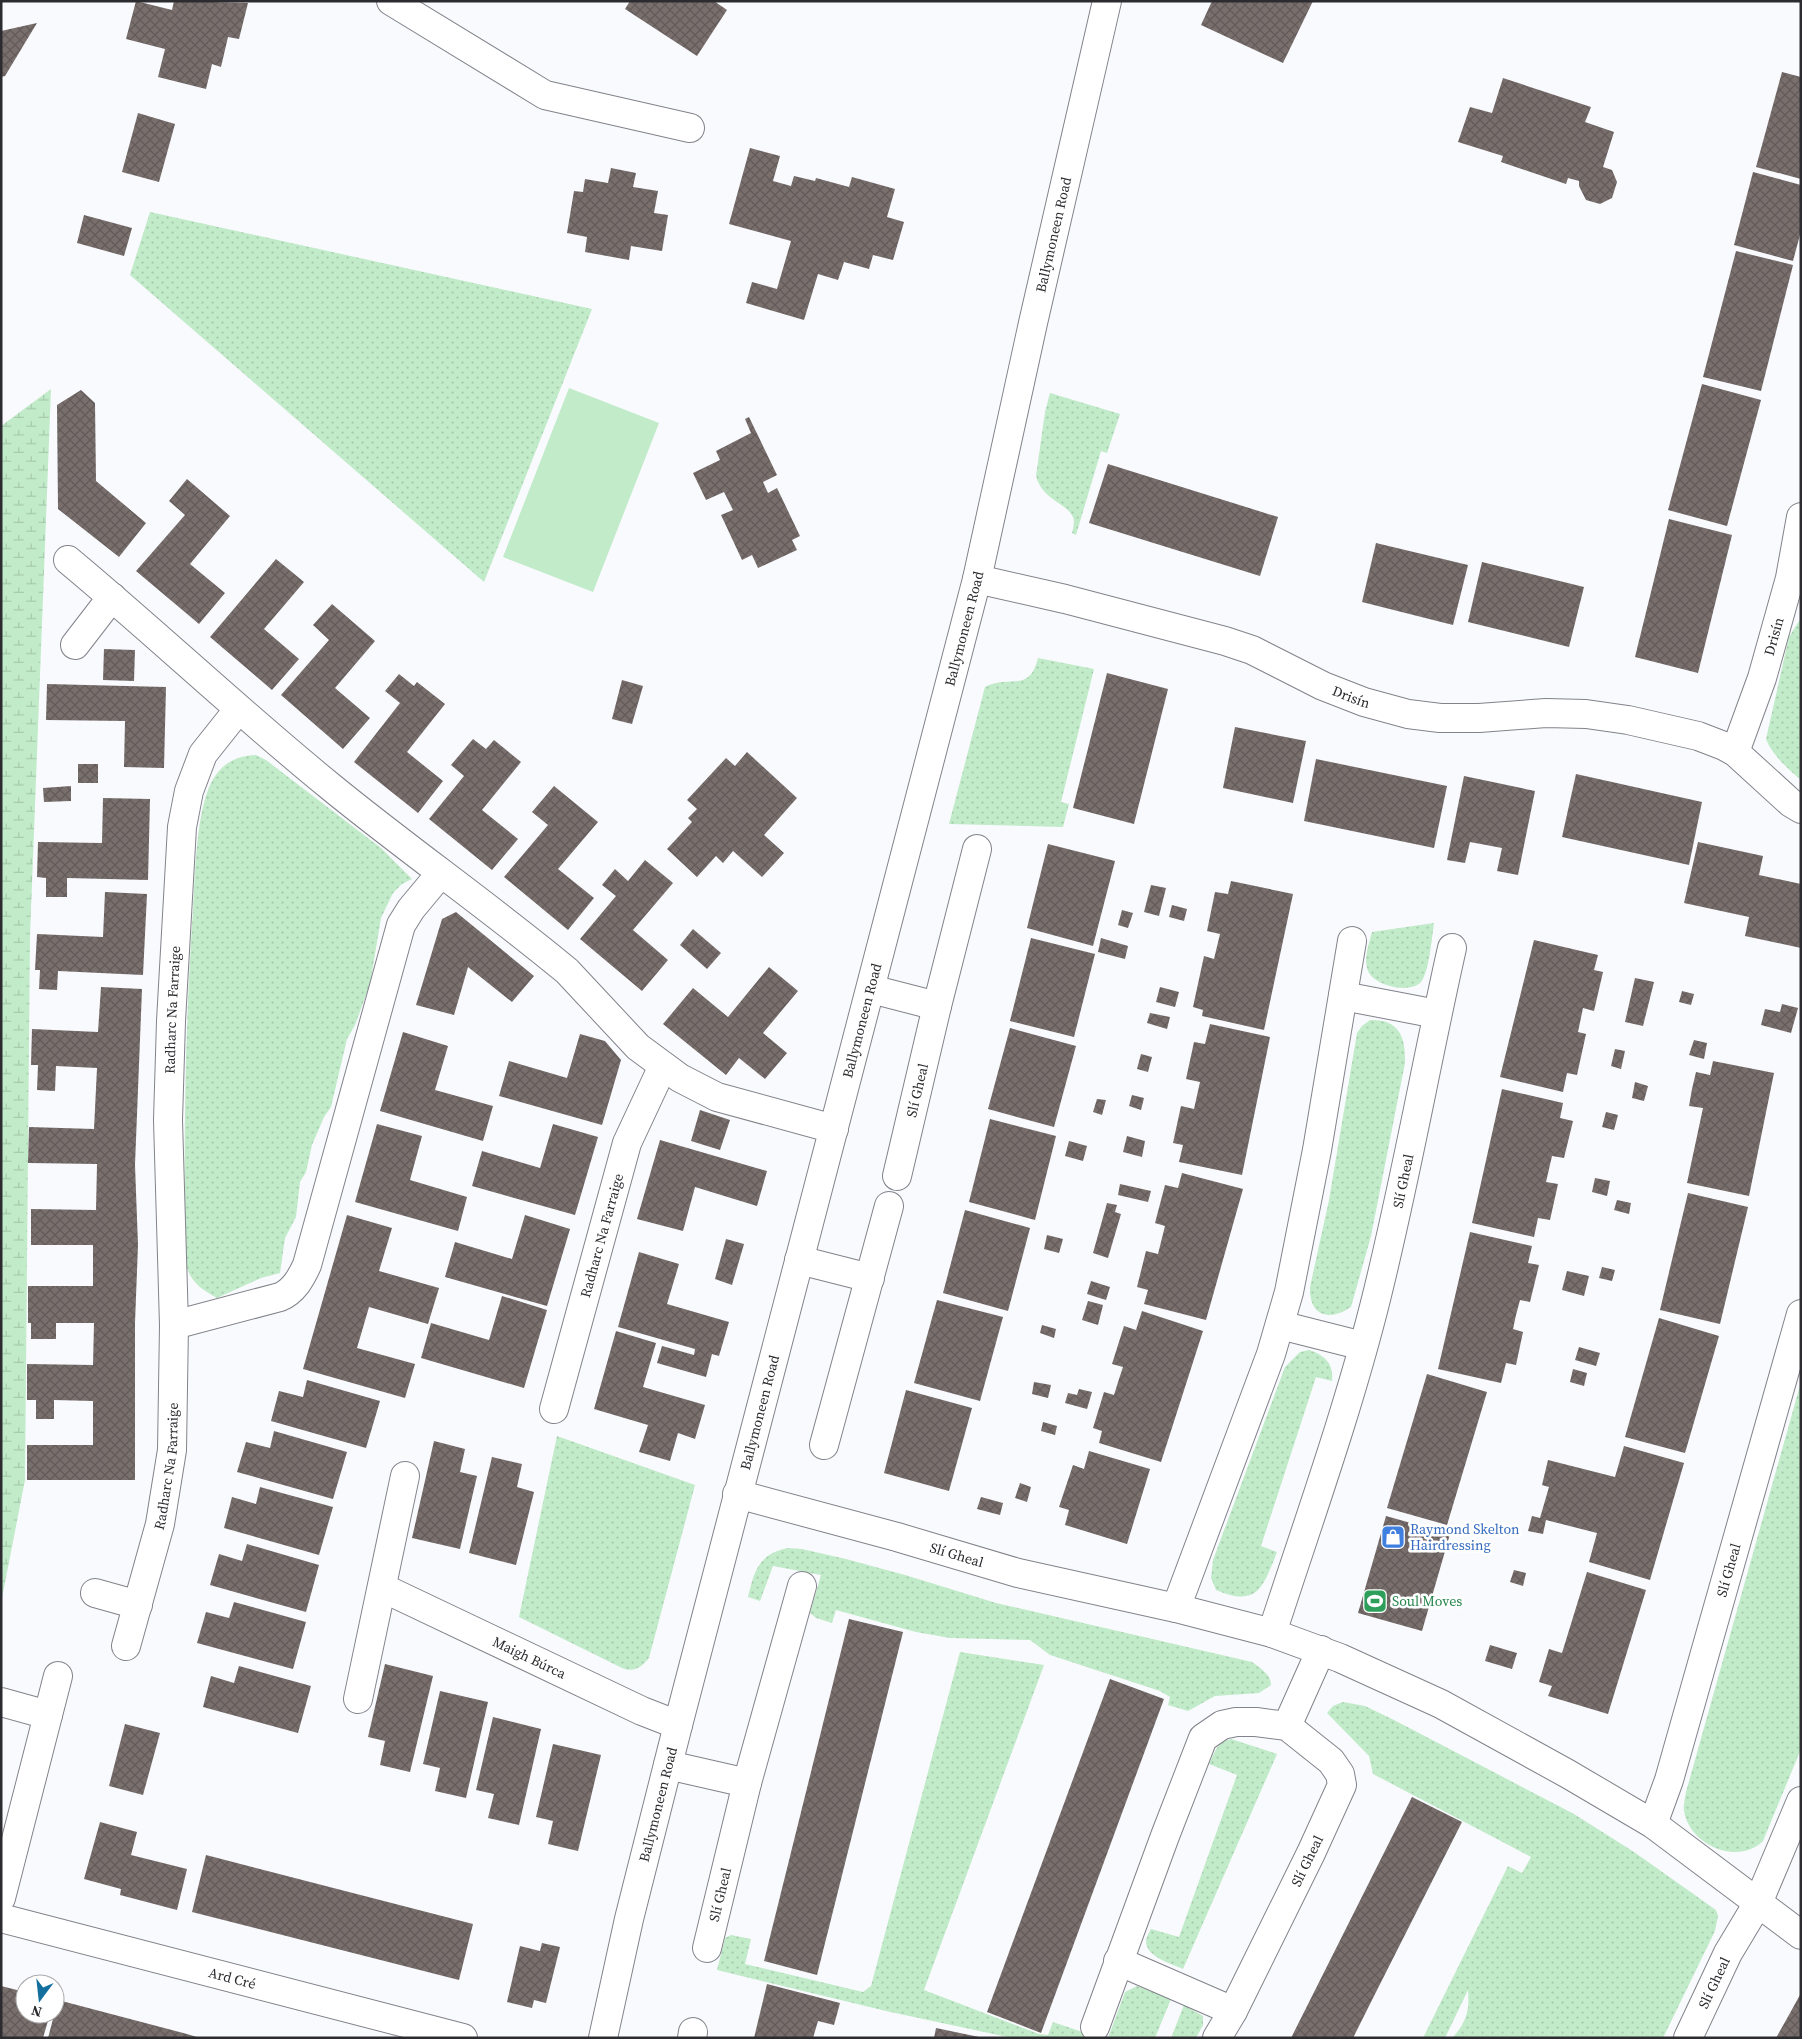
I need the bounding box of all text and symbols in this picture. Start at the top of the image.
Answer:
street label: Ballymoneen Road [1030,175,1076,294]
street label: Ballymoneen Road [939,569,988,688]
street label: Drisín [1759,614,1789,658]
street label: Drisín [1329,681,1373,713]
street label: Radharc Na Farraige [159,945,185,1074]
street label: Ballymoneen Road [837,961,886,1080]
street label: Slí Gheal [901,1061,933,1119]
street label: Slí Gheal [1388,1152,1419,1210]
street label: Radharc Na Farraige [575,1171,628,1300]
street label: Ballymoneen Road [735,1353,784,1472]
street label: Radharc Na Farraige [149,1402,183,1532]
place label: Raymond Skelton Hairdressing [1410,1519,1520,1555]
shop icon: Raymond Skelton Hairdressing [1380,1524,1406,1550]
street label: Slí Gheal [928,1537,986,1572]
street label: Slí Gheal [1711,1541,1746,1599]
sports icon: Soul Moves [1362,1588,1388,1614]
place label: Soul Moves [1392,1591,1462,1611]
street label: Maigh Búrca [489,1632,570,1684]
street label: Ballymoneen Road [634,1745,682,1864]
street label: Slí Gheal [1286,1832,1328,1890]
street label: Slí Gheal [704,1865,736,1924]
street label: Slí Gheal [1693,1954,1735,2012]
street label: Ard Cré [207,1962,258,1994]
north arrow [15,1974,65,2024]
text: N [29,2001,44,2023]

